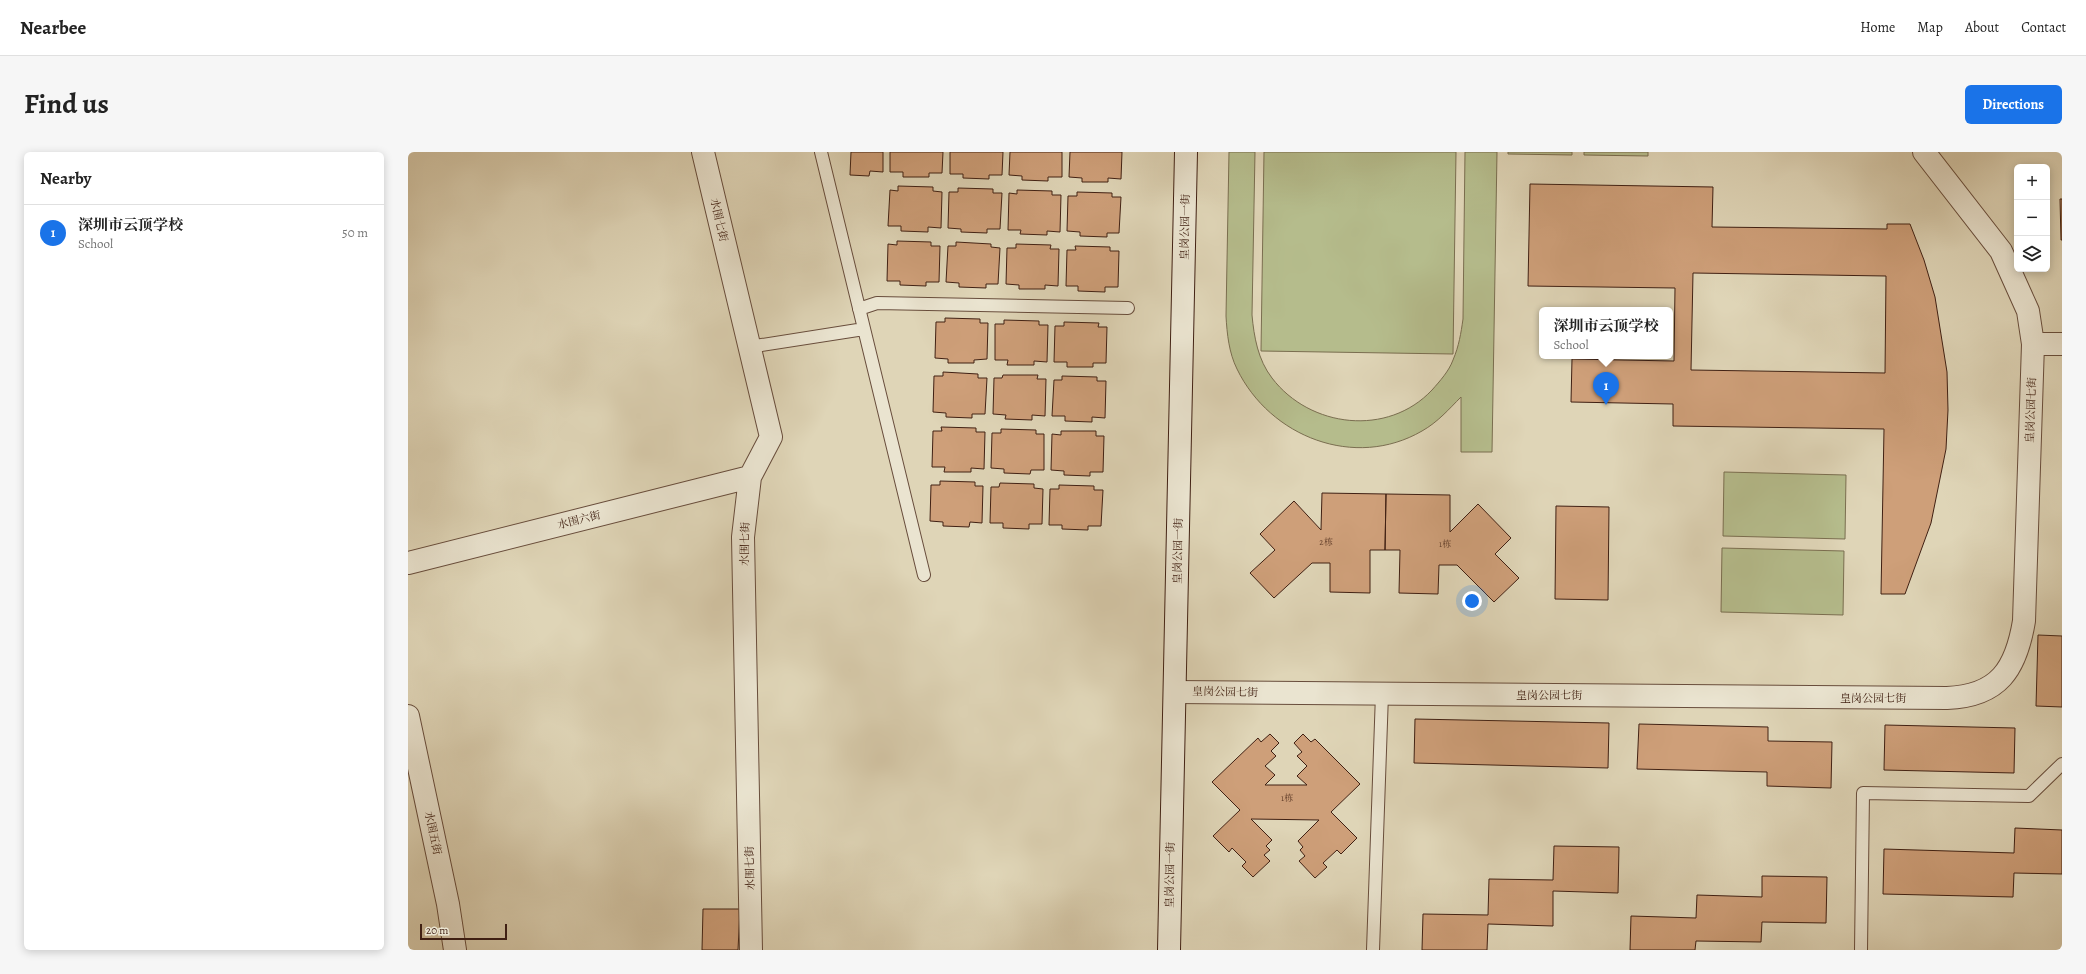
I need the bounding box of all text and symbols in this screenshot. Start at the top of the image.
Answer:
text: Nearbee [20,15,86,41]
text: Home [1860,18,1895,37]
text: Map [1917,18,1943,37]
text: About [1965,18,1999,37]
text: Contact [2021,18,2066,37]
text: Find us [24,85,109,123]
button: Directions [1965,85,2062,124]
map controls [2014,164,2050,272]
button: + [2014,164,2050,200]
text: Nearby [40,167,91,190]
street label: 皇岗公园一街 [1177,194,1193,260]
street label: 水围七街 [707,197,731,243]
button: − [2014,200,2050,236]
text: 深圳市云顶学校 [78,215,183,235]
text: 1 [51,224,55,241]
text: 50 m [342,224,368,241]
text: School [78,235,113,252]
button: layers [2014,236,2050,272]
popup [1539,307,1673,359]
text: 深圳市云顶学校 [1553,316,1659,336]
text: School [1553,336,1589,353]
pin: 1 [1593,372,1619,405]
street label: 皇岗公园七街 [2022,377,2040,443]
street label: 水围六街 [556,507,602,533]
street label: 皇岗公园一街 [1170,518,1186,584]
street label: 水围七街 [737,522,753,566]
house number: 2栋 [1319,536,1333,548]
house number: 1栋 [1439,538,1451,550]
your location [1462,591,1482,611]
street label: 皇岗公园七街 [1192,684,1258,700]
street label: 皇岗公园七街 [1516,688,1582,703]
street label: 皇岗公园七街 [1840,691,1906,706]
house number: 1栋 [1281,792,1293,804]
street label: 水围五街 [421,810,445,856]
street label: 皇岗公园一街 [1162,842,1178,908]
street label: 水围七街 [742,846,758,890]
scale bar [420,922,507,941]
text: 20 m [426,923,448,938]

